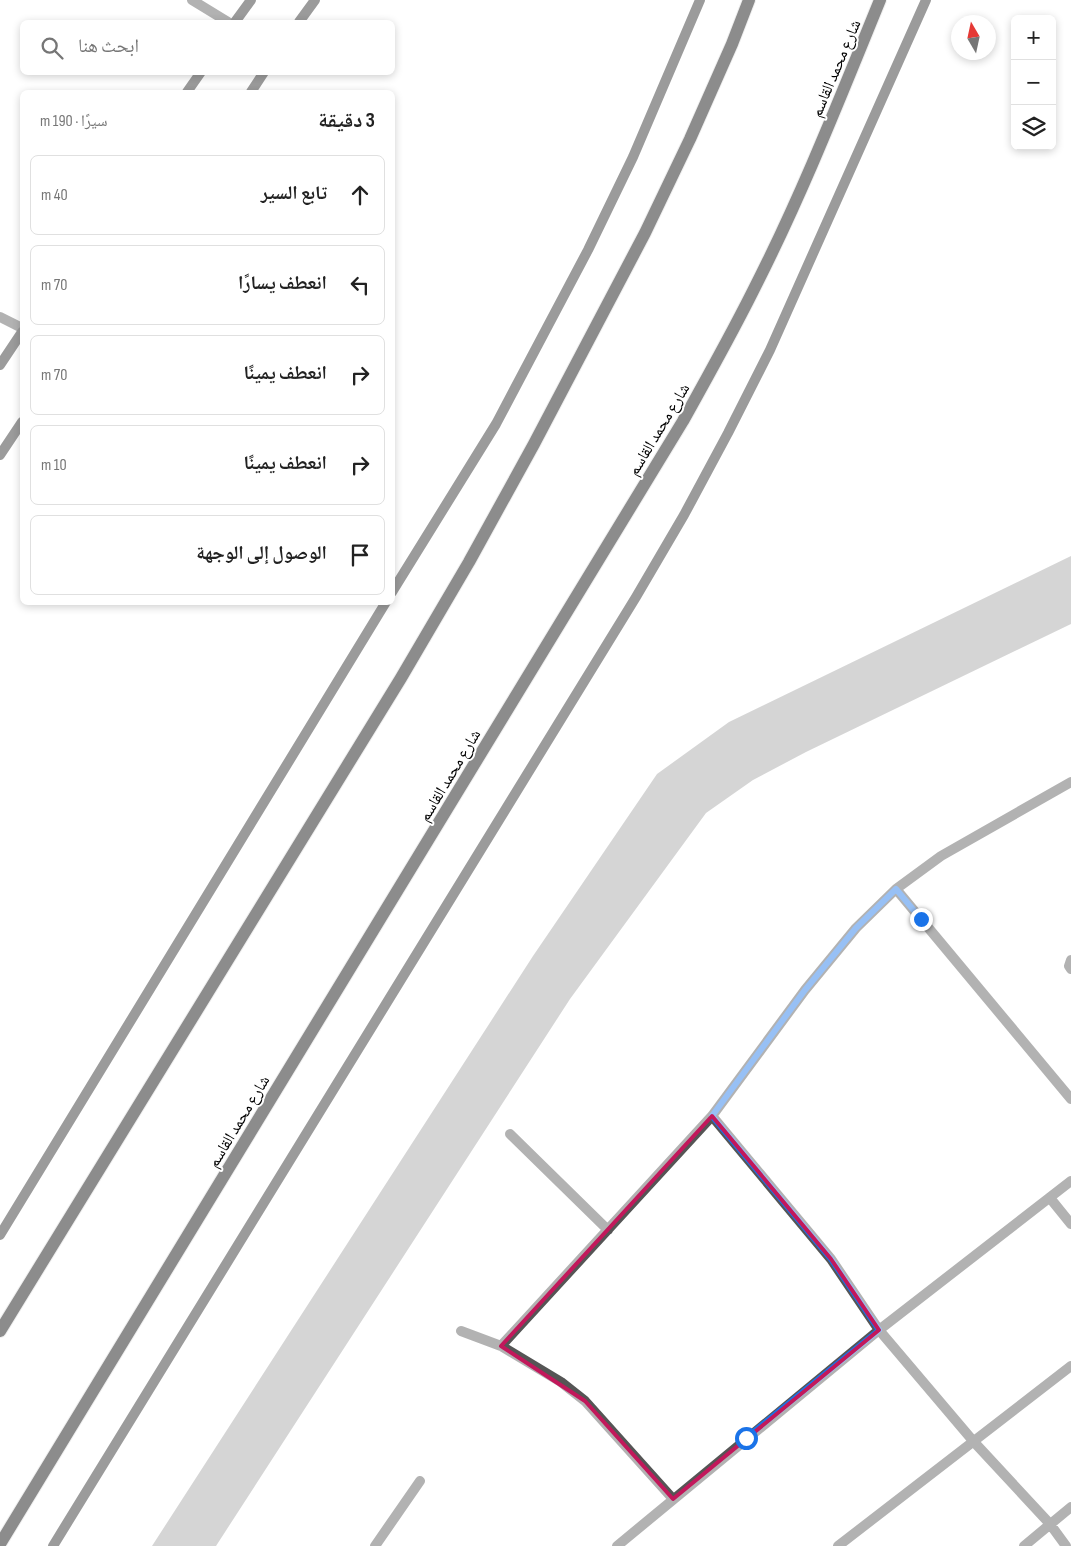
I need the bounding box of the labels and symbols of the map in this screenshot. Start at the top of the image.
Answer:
north arrow [951,15,996,60]
street label: شارع محمد القاسم [807,17,865,120]
street label: شارع محمد القاسم [624,380,694,479]
street label: شارع محمد القاسم [415,726,485,825]
route end [910,908,933,931]
street label: شارع محمد القاسم [204,1072,274,1171]
route start [735,1427,758,1450]

